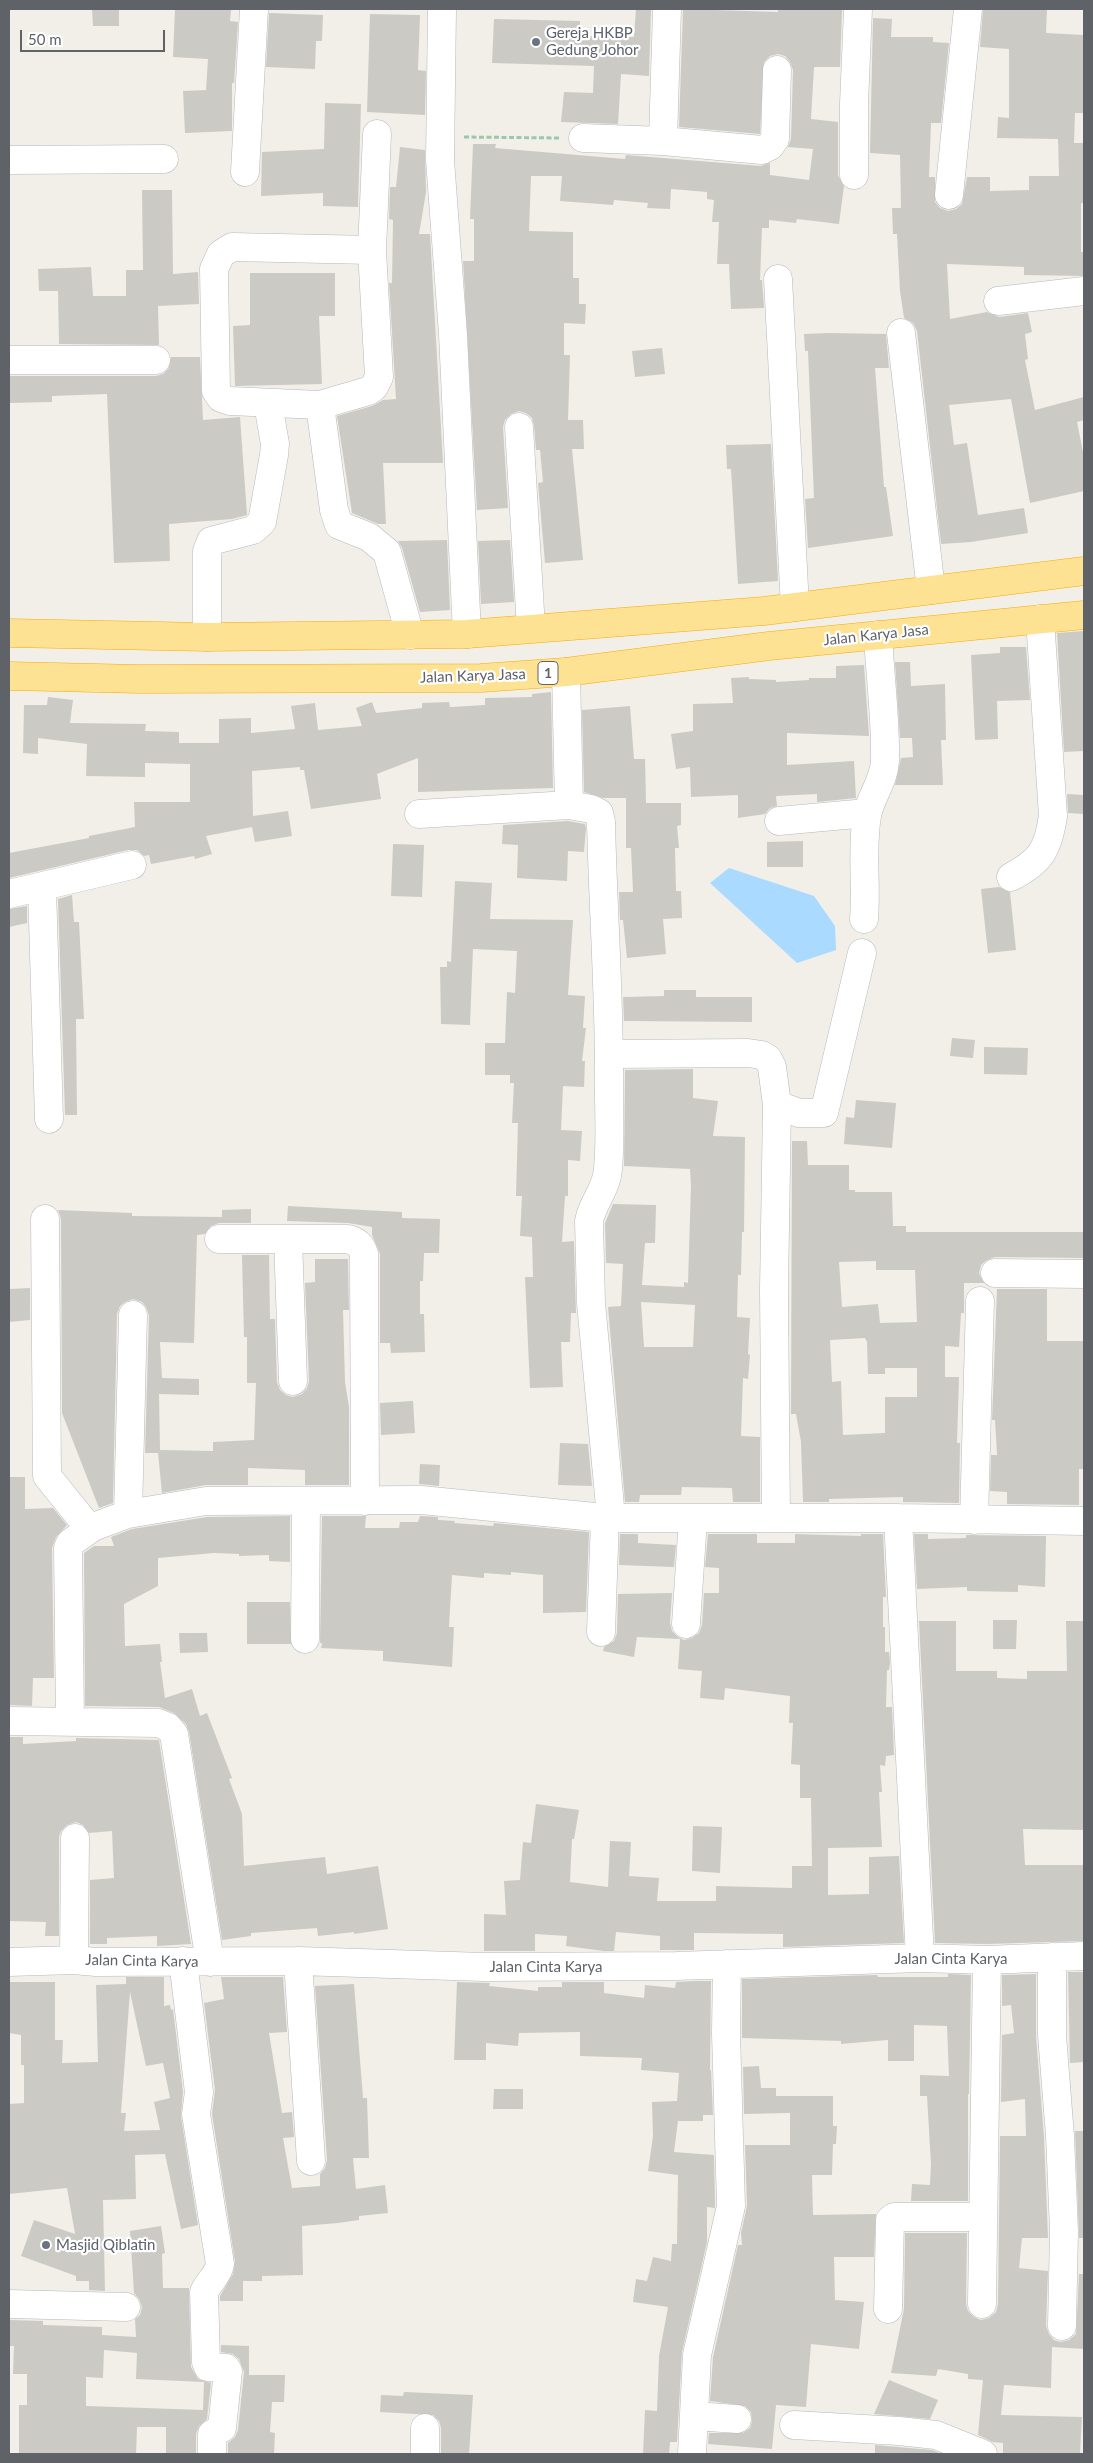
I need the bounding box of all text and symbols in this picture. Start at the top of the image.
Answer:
scale bar [22,20,168,52]
place label: Gereja HKBP Gedung Johor [546,24,638,59]
text: 50 m [28,30,62,48]
marker: Gereja HKBP Gedung Johor [530,36,542,48]
street label: Jalan Karya Jasa [822,621,930,649]
road number: 1 [538,661,558,684]
street label: Jalan Karya Jasa [420,665,526,687]
street label: Jalan Cinta Karya [894,1950,1008,1968]
street label: Jalan Cinta Karya [85,1951,199,1971]
street label: Jalan Cinta Karya [489,1958,603,1976]
place label: Masjid Qiblatin [56,2236,155,2254]
marker: Masjid Qiblatin [40,2239,52,2251]

